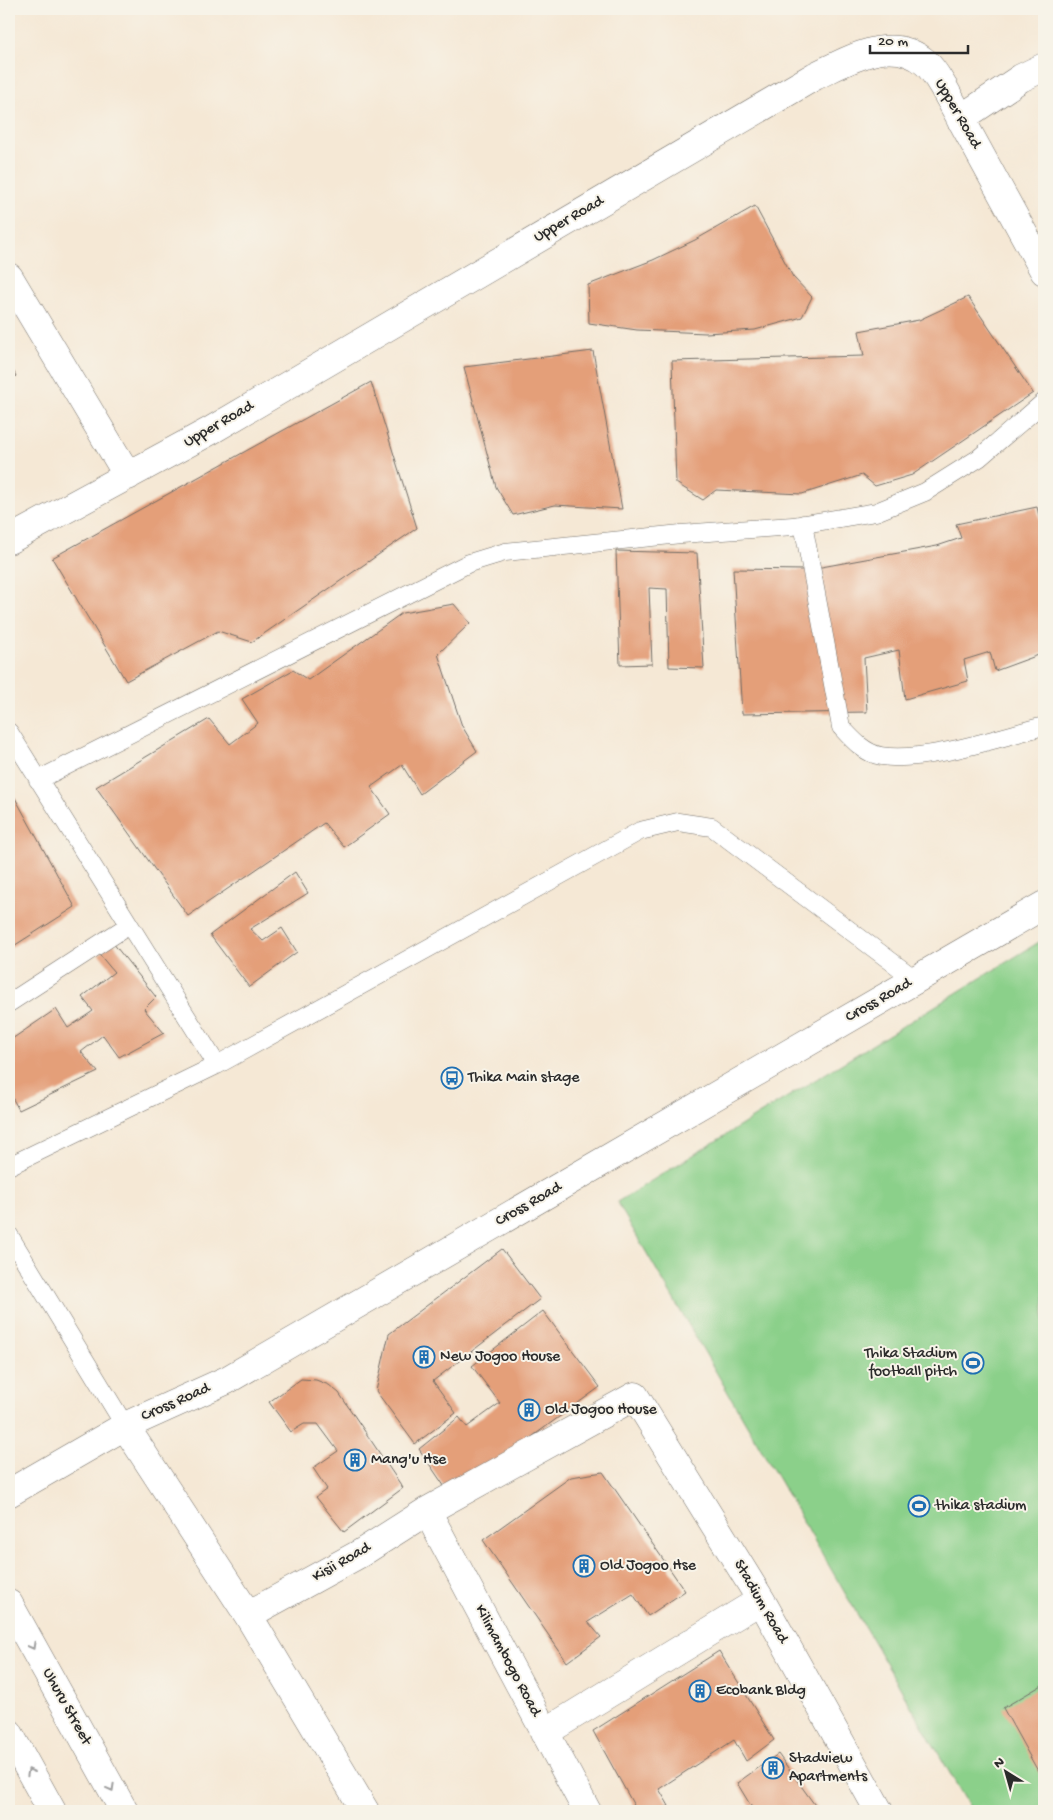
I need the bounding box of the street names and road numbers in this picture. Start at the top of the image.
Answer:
street label: Upper Road [929,76,985,154]
street label: Upper Road [531,192,609,248]
street label: Upper Road [181,397,259,453]
street label: Cross Road [843,974,917,1028]
street label: Cross Road [493,1178,567,1232]
street label: Cross Road [139,1379,215,1427]
street label: Kisii Road [310,1538,376,1587]
street label: Stadium Road [728,1557,792,1649]
street label: Kilimambogo Road [470,1602,545,1722]
street label: Uhuru Street [37,1665,96,1750]

